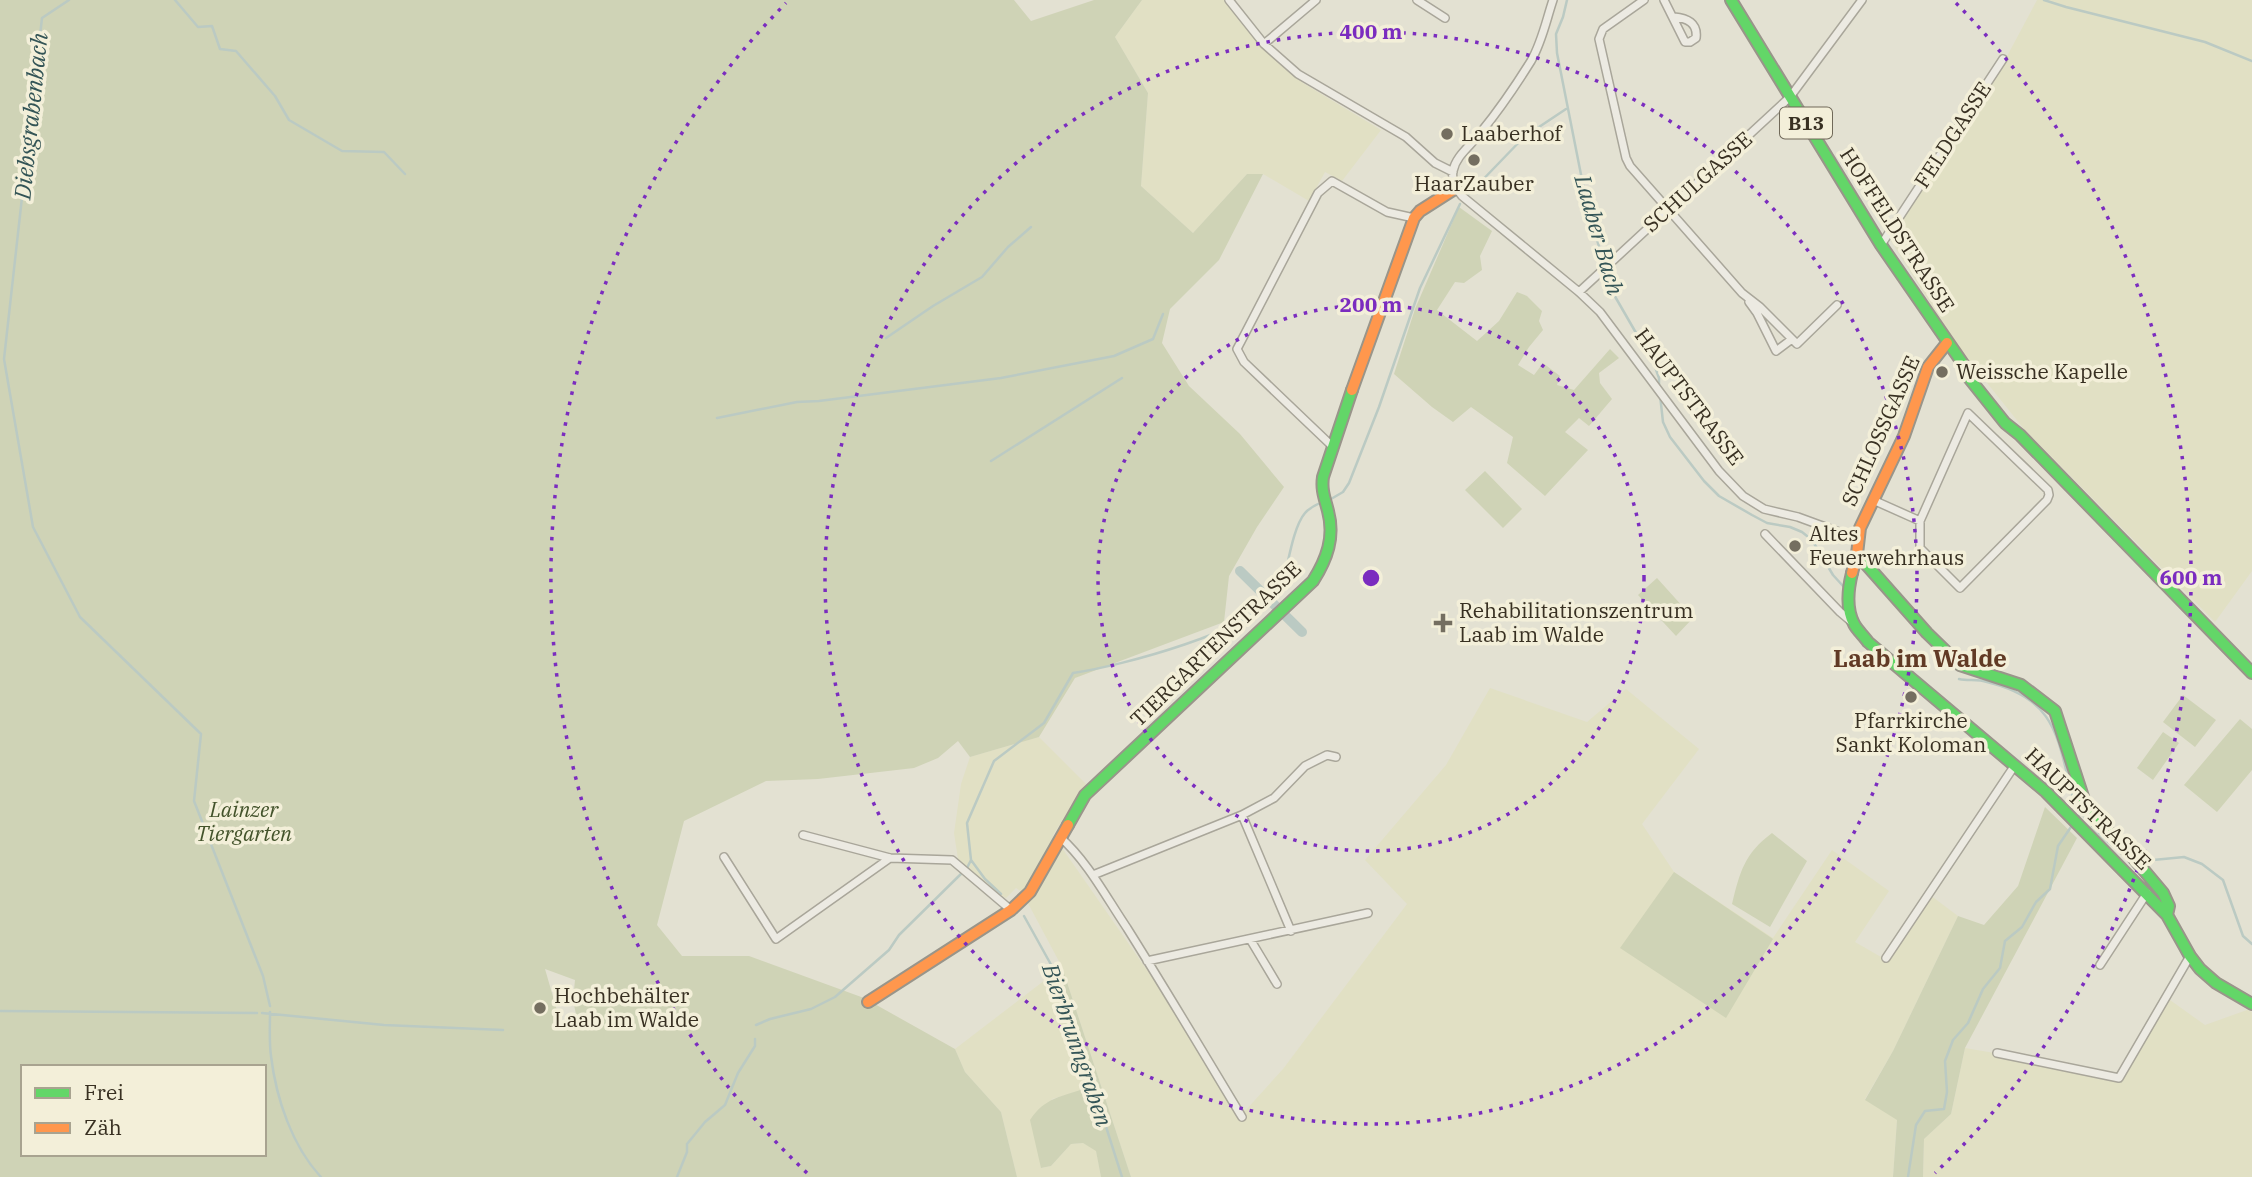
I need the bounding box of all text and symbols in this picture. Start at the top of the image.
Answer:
text: 400 m [1339,17,1403,45]
water label: Diebsgrabenbach [6,31,54,202]
street label: FELDGASSE [1907,76,1997,193]
road number: B13 [1780,108,1832,139]
place label: Laaberhof [1461,119,1563,147]
street label: SCHULGASSE [1637,125,1758,238]
marker: Laaberhof [1439,126,1455,142]
street label: HOFFELDSTRASSE [1834,142,1962,317]
marker: HaarZauber [1466,152,1482,168]
place label: HaarZauber [1414,169,1535,197]
water label: Laaber Bach [1568,170,1632,299]
text: 200 m [1339,290,1403,318]
street label: HAUPTSTRASSE [1629,322,1751,471]
street label: SCHLOSSGASSE [1834,351,1926,510]
place label: Weissche Kapelle [1956,357,2128,385]
marker: Weissche Kapelle [1934,364,1950,380]
place label: Altes Feuerwehrhaus [1809,519,1964,571]
marker: Altes Feuerwehrhaus [1787,538,1803,554]
street label: TIERGARTENSTRASSE [1124,554,1307,732]
text: 600 m [2159,563,2223,591]
centre of rings [1359,566,1383,590]
place label: Rehabilitationszentrum Laab im Walde [1459,596,1694,648]
marker: Rehabilitationszentrum Laab im Walde [1433,613,1453,633]
district label: Laab im Walde [1833,642,2007,674]
marker: Pfarrkirche Sankt Koloman [1903,689,1919,705]
place label: Pfarrkirche Sankt Koloman [1836,706,1986,758]
street label: HAUPTSTRASSE [2020,741,2158,876]
park label: Lainzer Tiergarten [196,795,292,847]
water label: Bierbrunngraben [1036,958,1120,1130]
place label: Hochbehälter Laab im Walde [554,981,699,1033]
marker: Hochbehälter Laab im Walde [532,1000,548,1016]
legend [21,1065,266,1156]
text: Frei [84,1078,124,1106]
text: Zäh [84,1113,122,1141]

